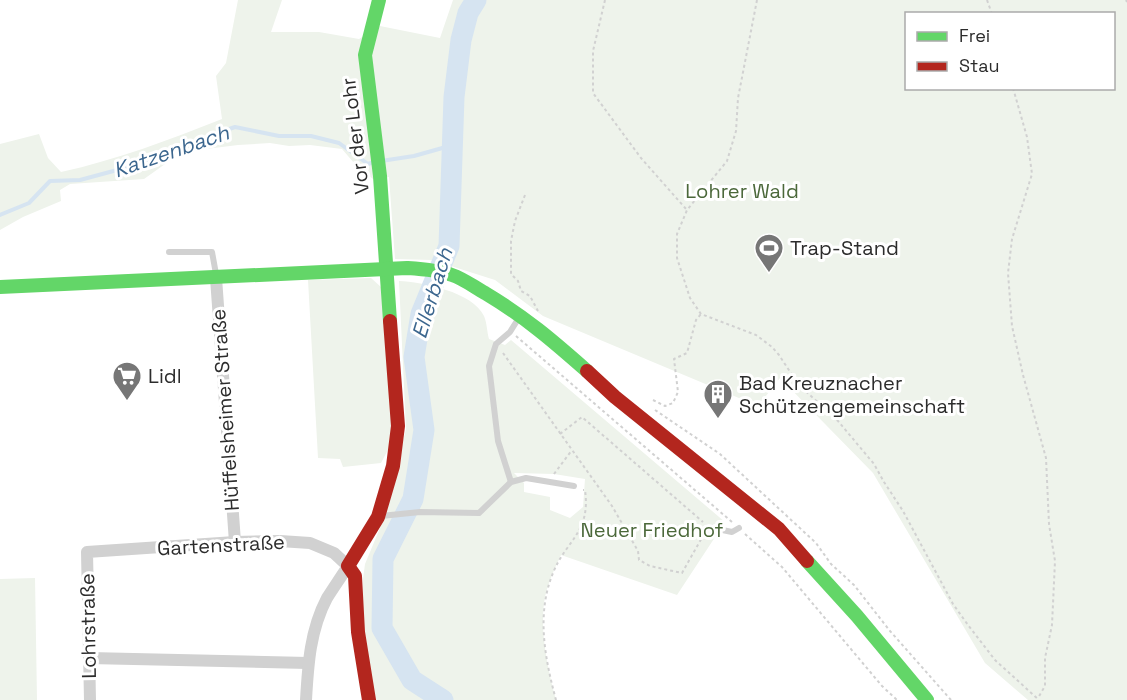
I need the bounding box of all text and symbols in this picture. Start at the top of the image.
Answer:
legend [905,12,1115,90]
text: Frei [959,24,990,47]
text: Stau [959,54,999,77]
street label: Vor der Lohr [335,76,375,196]
water label: Katzenbach [110,118,233,183]
park label: Lohrer Wald [685,178,799,204]
sports icon: Trap-Stand [753,232,785,274]
place label: Trap-Stand [790,235,899,261]
water label: Ellerbach [405,243,459,342]
street label: Hüffelsheimer Straße [205,308,245,512]
supermarket icon: Lidl [111,360,143,402]
place label: Lidl [148,363,182,389]
place label: Bad Kreuznacher Schützengemeinschaft [739,370,965,419]
building icon: Bad Kreuznacher Schützengemeinschaft [702,378,734,420]
park label: Neuer Friedhof [581,517,724,543]
street label: Gartenstraße [157,529,285,561]
street label: Lohrstraße [74,573,102,679]

